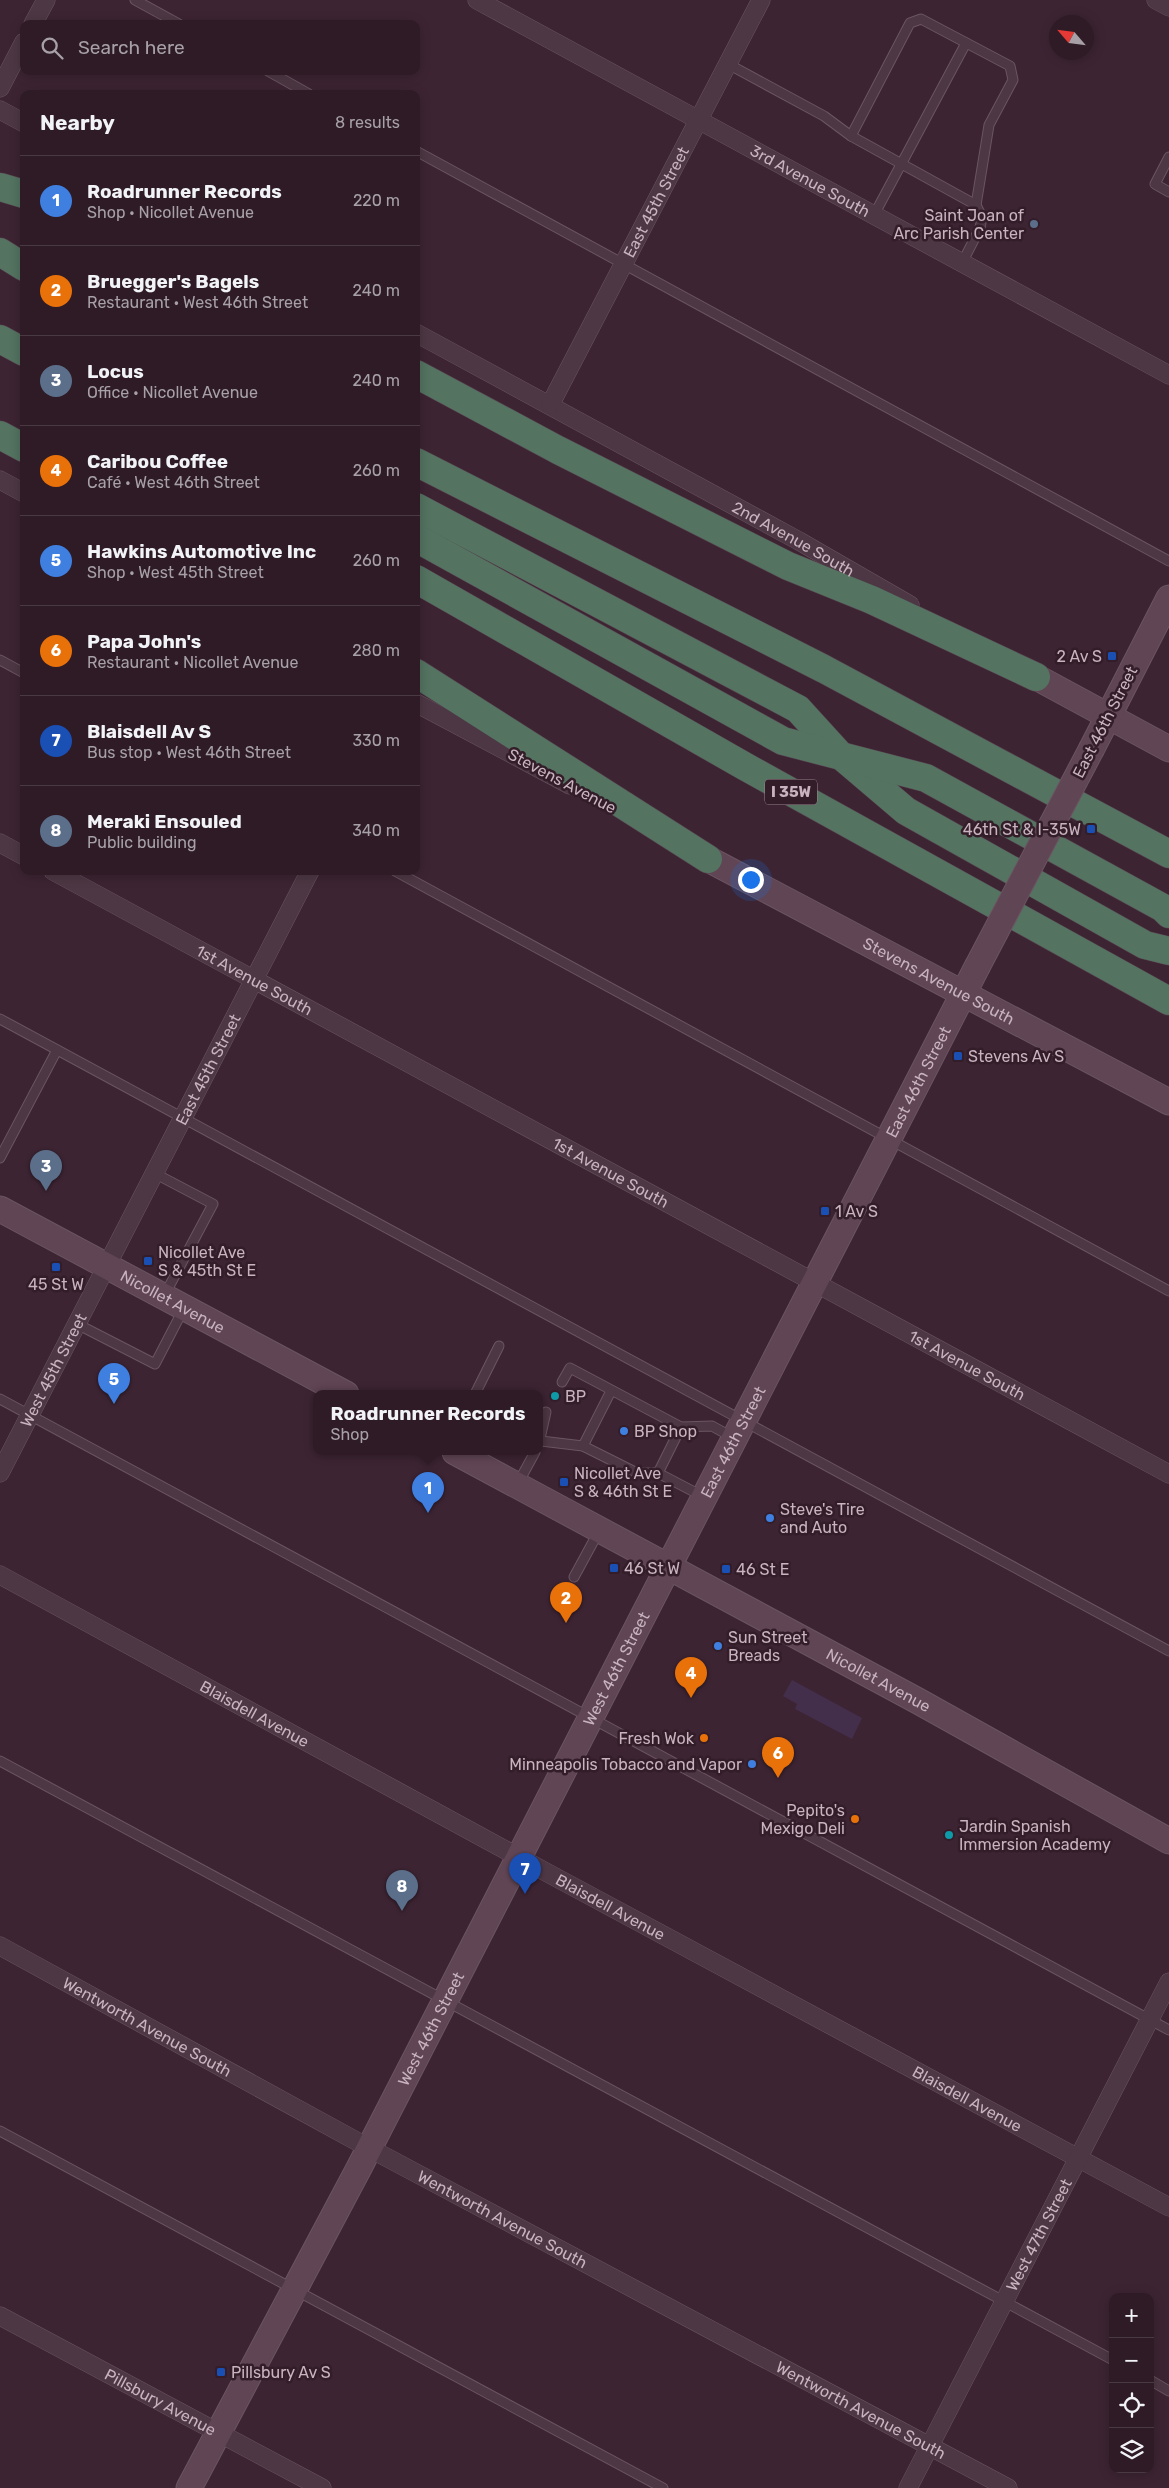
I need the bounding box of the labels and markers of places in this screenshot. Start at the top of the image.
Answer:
place label: Saint Joan of Arc Parish Center [893,206,1025,243]
marker: Saint Joan of Arc Parish Center [1028,218,1040,230]
place label: 2 Av S [1057,647,1102,666]
marker: 2 Av S [1106,650,1118,662]
place label: 46th St & I-35W [963,820,1081,839]
marker: 46th St & I-35W [1085,823,1097,835]
place label: Stevens Av S [968,1047,1064,1066]
marker: Stevens Av S [952,1050,964,1062]
pin: 3 [30,1150,62,1191]
place label: 1 Av S [835,1202,878,1221]
marker: 1 Av S [819,1205,831,1217]
place label: Nicollet Ave S & 45th St E [158,1243,256,1280]
marker: Nicollet Ave S & 45th St E [142,1255,154,1267]
marker: 45 St W [50,1261,62,1273]
place label: 45 St W [28,1275,84,1294]
pin: 5 [98,1363,130,1404]
place label: BP [565,1387,586,1406]
marker: BP [549,1390,561,1402]
place label: BP Shop [634,1422,697,1441]
marker: BP Shop [618,1425,630,1437]
place label: Nicollet Ave S & 46th St E [574,1464,672,1501]
pin: 1 [412,1472,444,1513]
marker: Nicollet Ave S & 46th St E [558,1476,570,1488]
place label: Steve's Tire and Auto [780,1500,865,1537]
marker: Steve's Tire and Auto [764,1512,776,1524]
place label: 46 St W [624,1559,680,1578]
place label: 46 St E [736,1560,789,1579]
marker: 46 St W [608,1562,620,1574]
marker: 46 St E [720,1563,732,1575]
pin: 2 [550,1582,582,1623]
place label: Sun Street Breads [728,1628,807,1665]
marker: Sun Street Breads [712,1640,724,1652]
pin: 4 [675,1657,707,1698]
place label: Fresh Wok [619,1729,695,1748]
marker: Fresh Wok [698,1732,710,1744]
pin: 6 [762,1737,794,1778]
place label: Minneapolis Tobacco and Vapor [509,1755,742,1774]
marker: Minneapolis Tobacco and Vapor [746,1758,758,1770]
place label: Pepito's Mexigo Deli [761,1801,845,1838]
marker: Pepito's Mexigo Deli [849,1813,861,1825]
place label: Jardin Spanish Immersion Academy [959,1817,1111,1854]
marker: Jardin Spanish Immersion Academy [943,1829,955,1841]
pin: 7 [509,1853,541,1894]
pin: 8 [386,1870,418,1911]
place label: Pillsbury Av S [231,2363,331,2382]
marker: Pillsbury Av S [215,2366,227,2378]

